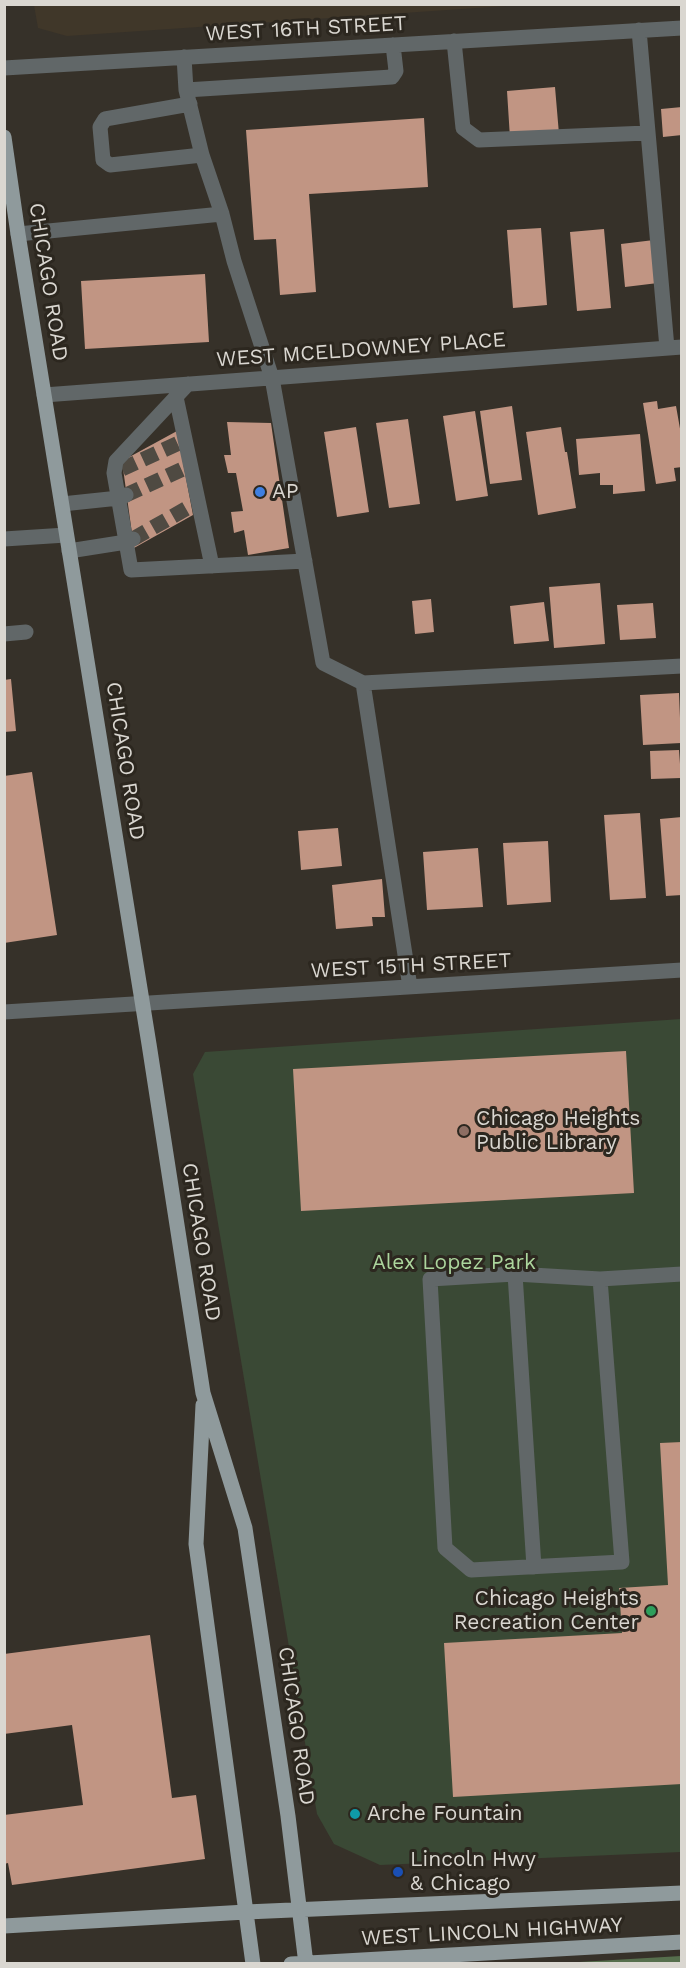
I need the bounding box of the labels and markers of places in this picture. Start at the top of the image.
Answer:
place label: AP [272,479,299,505]
marker: AP [253,485,267,499]
place label: Chicago Heights Public Library [476,1106,640,1156]
marker: Chicago Heights Public Library [457,1124,471,1138]
place label: Chicago Heights Recreation Center [454,1586,639,1636]
marker: Chicago Heights Recreation Center [644,1604,658,1618]
place label: Arche Fountain [367,1801,522,1827]
marker: Arche Fountain [348,1807,362,1821]
place label: Lincoln Hwy & Chicago [410,1847,536,1897]
marker: Lincoln Hwy & Chicago [391,1865,405,1879]

